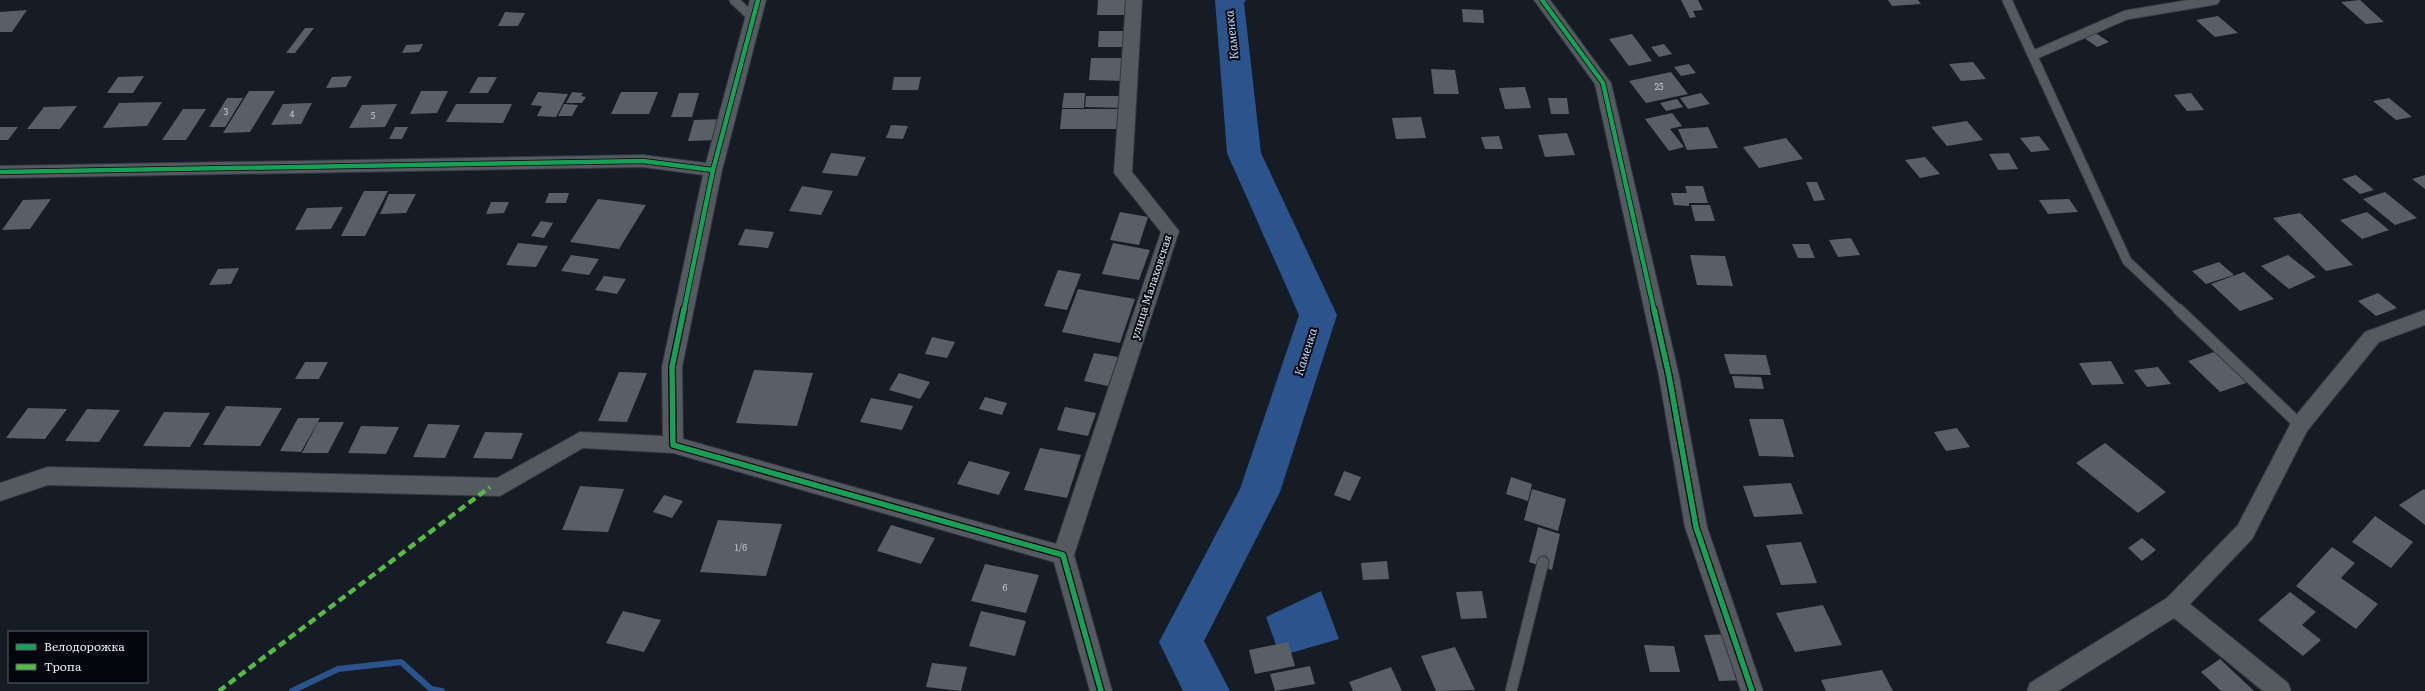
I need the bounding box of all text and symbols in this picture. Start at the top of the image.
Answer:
water label: Каменка [1219,9,1243,61]
house number: 25 [1654,79,1664,93]
house number: 3 [224,104,229,118]
house number: 4 [290,106,295,120]
house number: 5 [371,108,376,122]
street label: улица Малаховская [1126,232,1175,341]
water label: Каменка [1289,325,1321,378]
house number: 1/6 [735,540,747,554]
house number: 6 [1003,580,1008,594]
legend [8,631,148,683]
text: Велодорожка [44,637,125,655]
text: Тропа [44,657,82,675]

